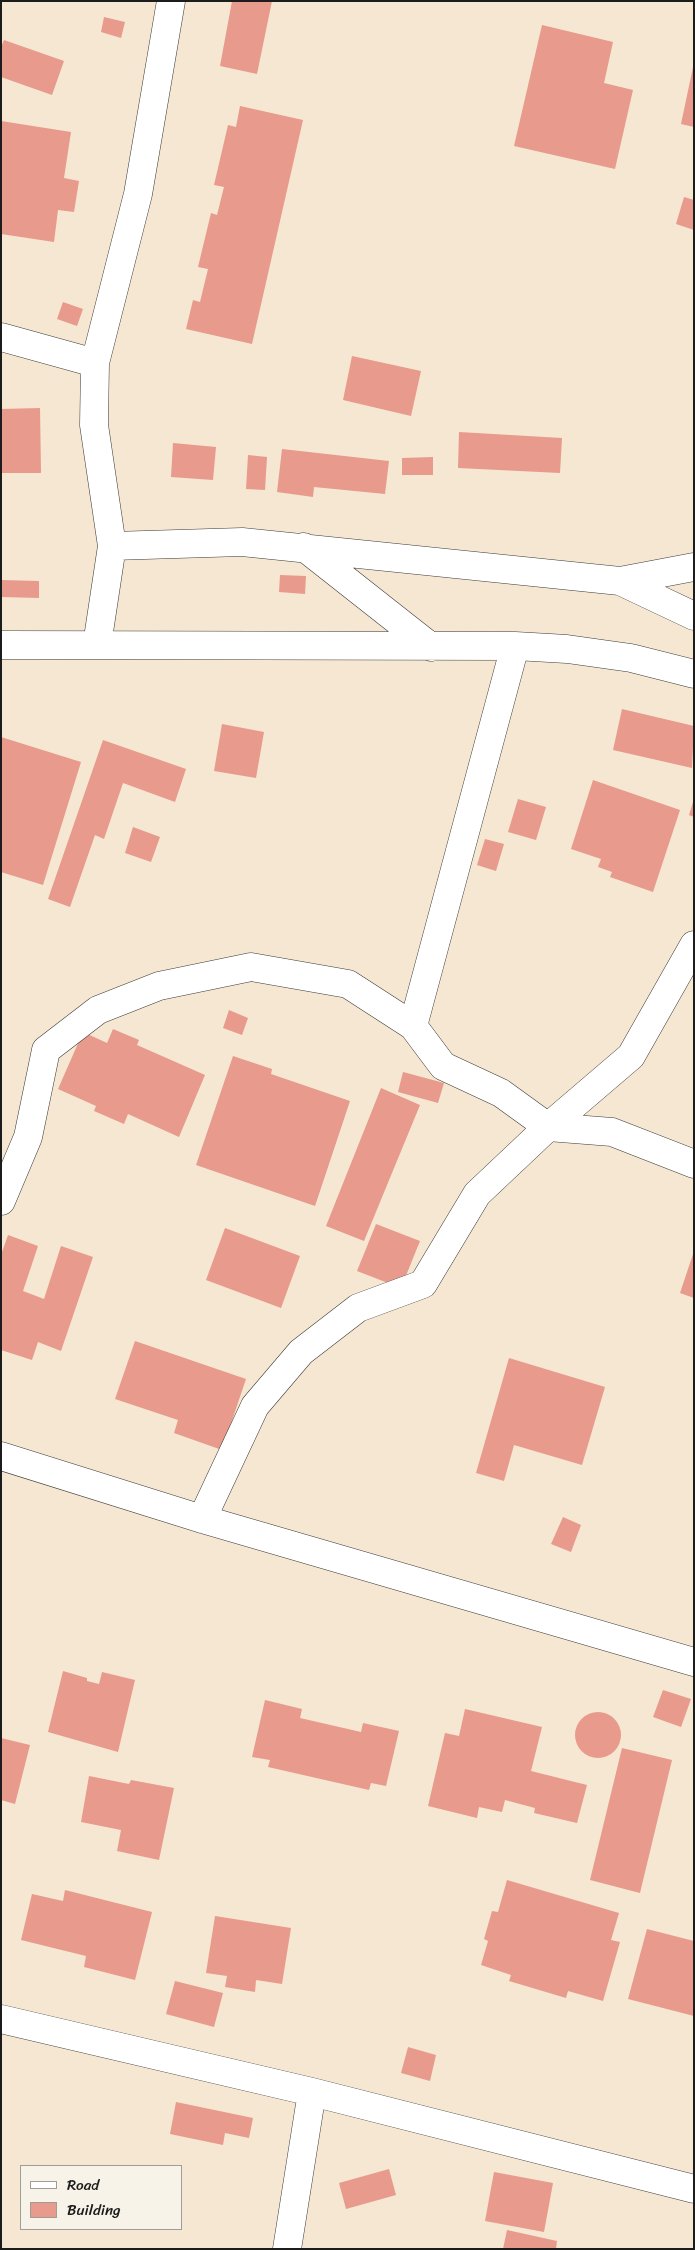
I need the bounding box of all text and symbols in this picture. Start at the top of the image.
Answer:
legend [20,2165,182,2230]
text: Road [67,2172,99,2198]
text: Building [67,2197,121,2223]

